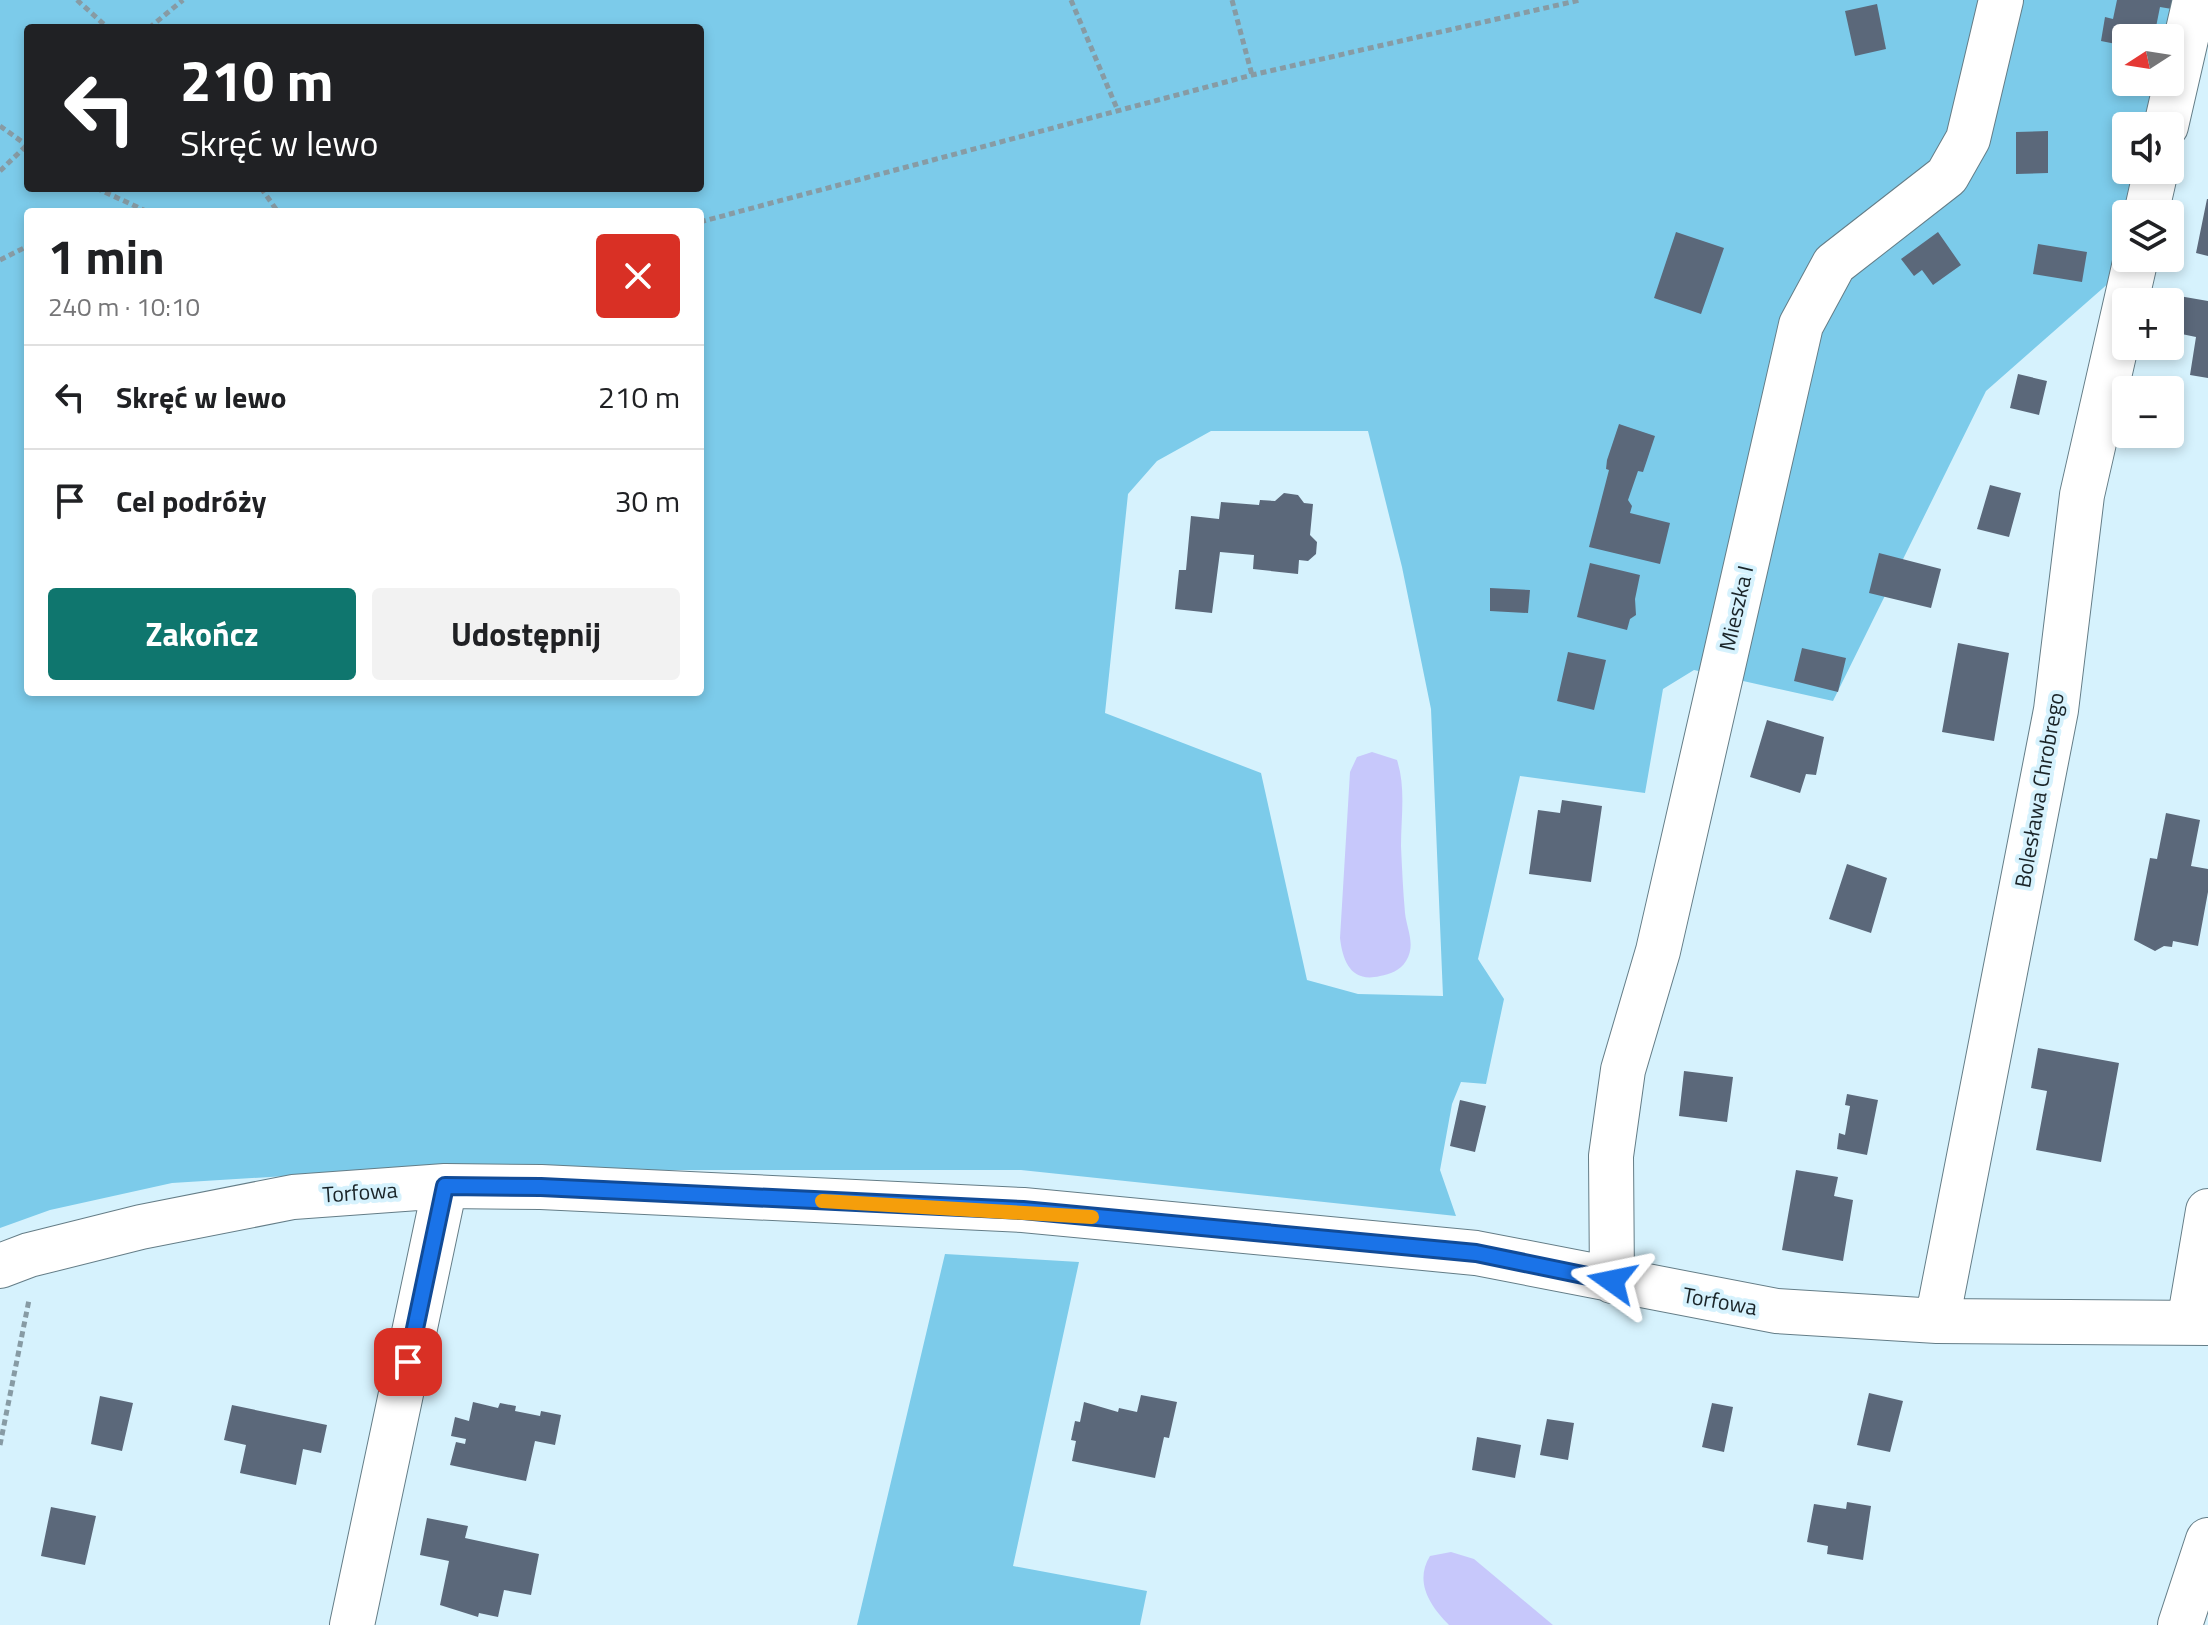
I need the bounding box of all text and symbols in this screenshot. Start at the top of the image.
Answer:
north arrow [2112,24,2184,96]
map controls [2112,24,2184,448]
text: 210 m [180,38,333,123]
icon: left [48,56,152,160]
button: sound [2112,112,2184,184]
text: Skręć w lewo [180,115,379,170]
button: layers [2112,200,2184,272]
text: 1 min [48,220,165,293]
button: close [596,234,680,318]
text: 240 m · 10:10 [48,287,200,326]
button: + [2112,288,2184,360]
text: Skręć w lewo [116,374,287,420]
text: 210 m [598,374,680,420]
icon: left [48,375,92,419]
button: − [2112,376,2184,448]
text: Cel podróży [116,478,267,524]
text: 30 m [615,478,680,524]
icon: arrive [48,479,92,523]
street label: Mieszka I [1710,562,1762,654]
button: Zakończ [48,588,356,680]
button: Udostępnij [372,588,680,680]
street label: Bolesława Chrobrego [2005,690,2073,890]
street label: Torfowa [321,1172,399,1212]
position arrow [1570,1239,1654,1323]
street label: Torfowa [1680,1278,1760,1324]
pin [374,1328,442,1396]
icon: arrive [386,1340,430,1384]

